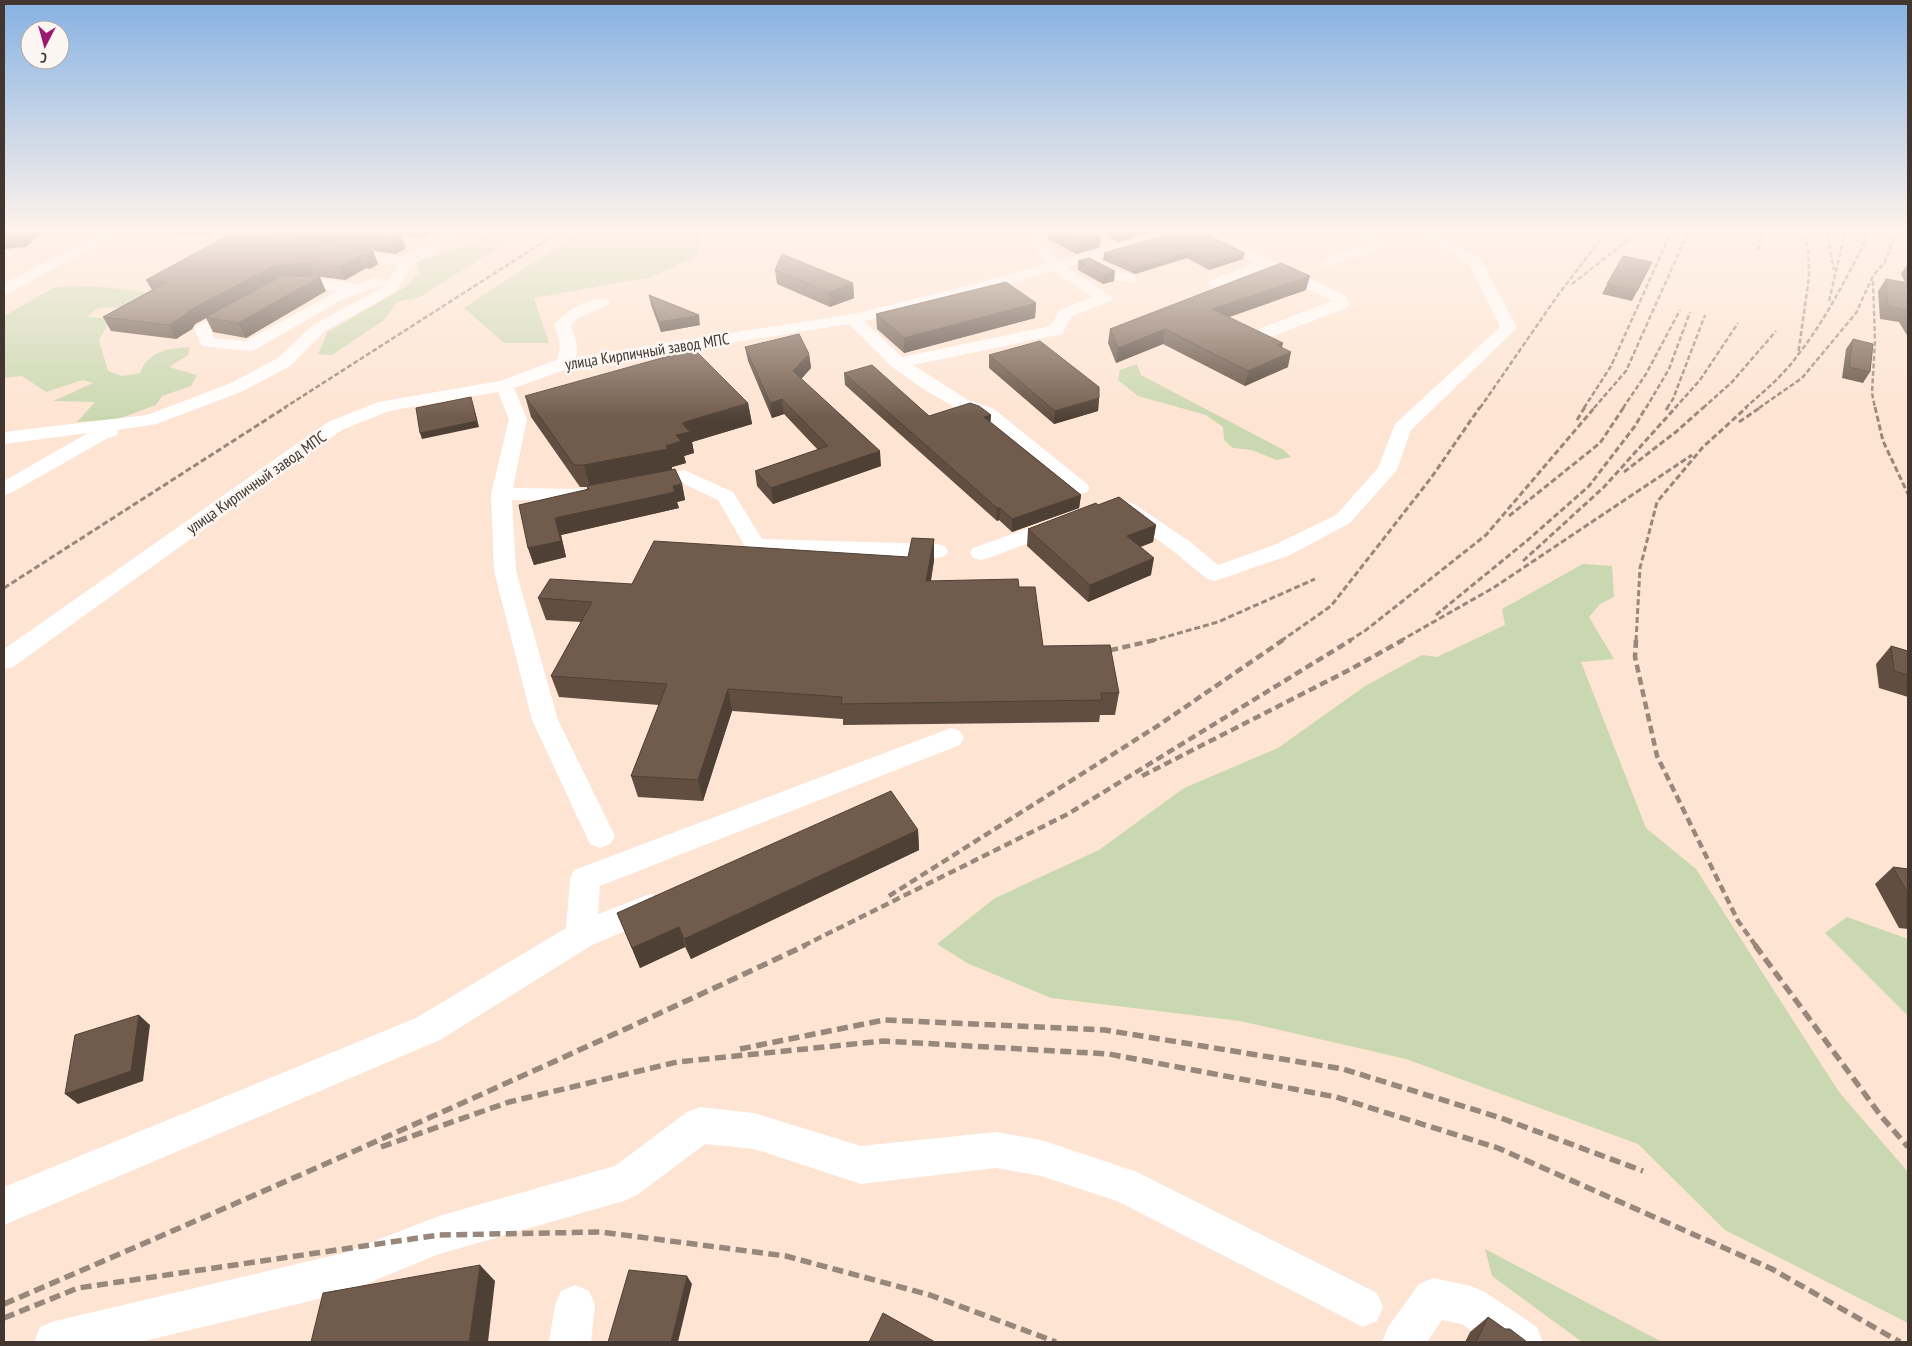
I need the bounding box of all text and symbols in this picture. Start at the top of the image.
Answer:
north arrow [20,20,70,70]
text: С [39,49,48,67]
street label: улица Кирпичный завод МПС [563,328,731,374]
street label: улица Кирпичный завод МПС [182,426,330,538]

